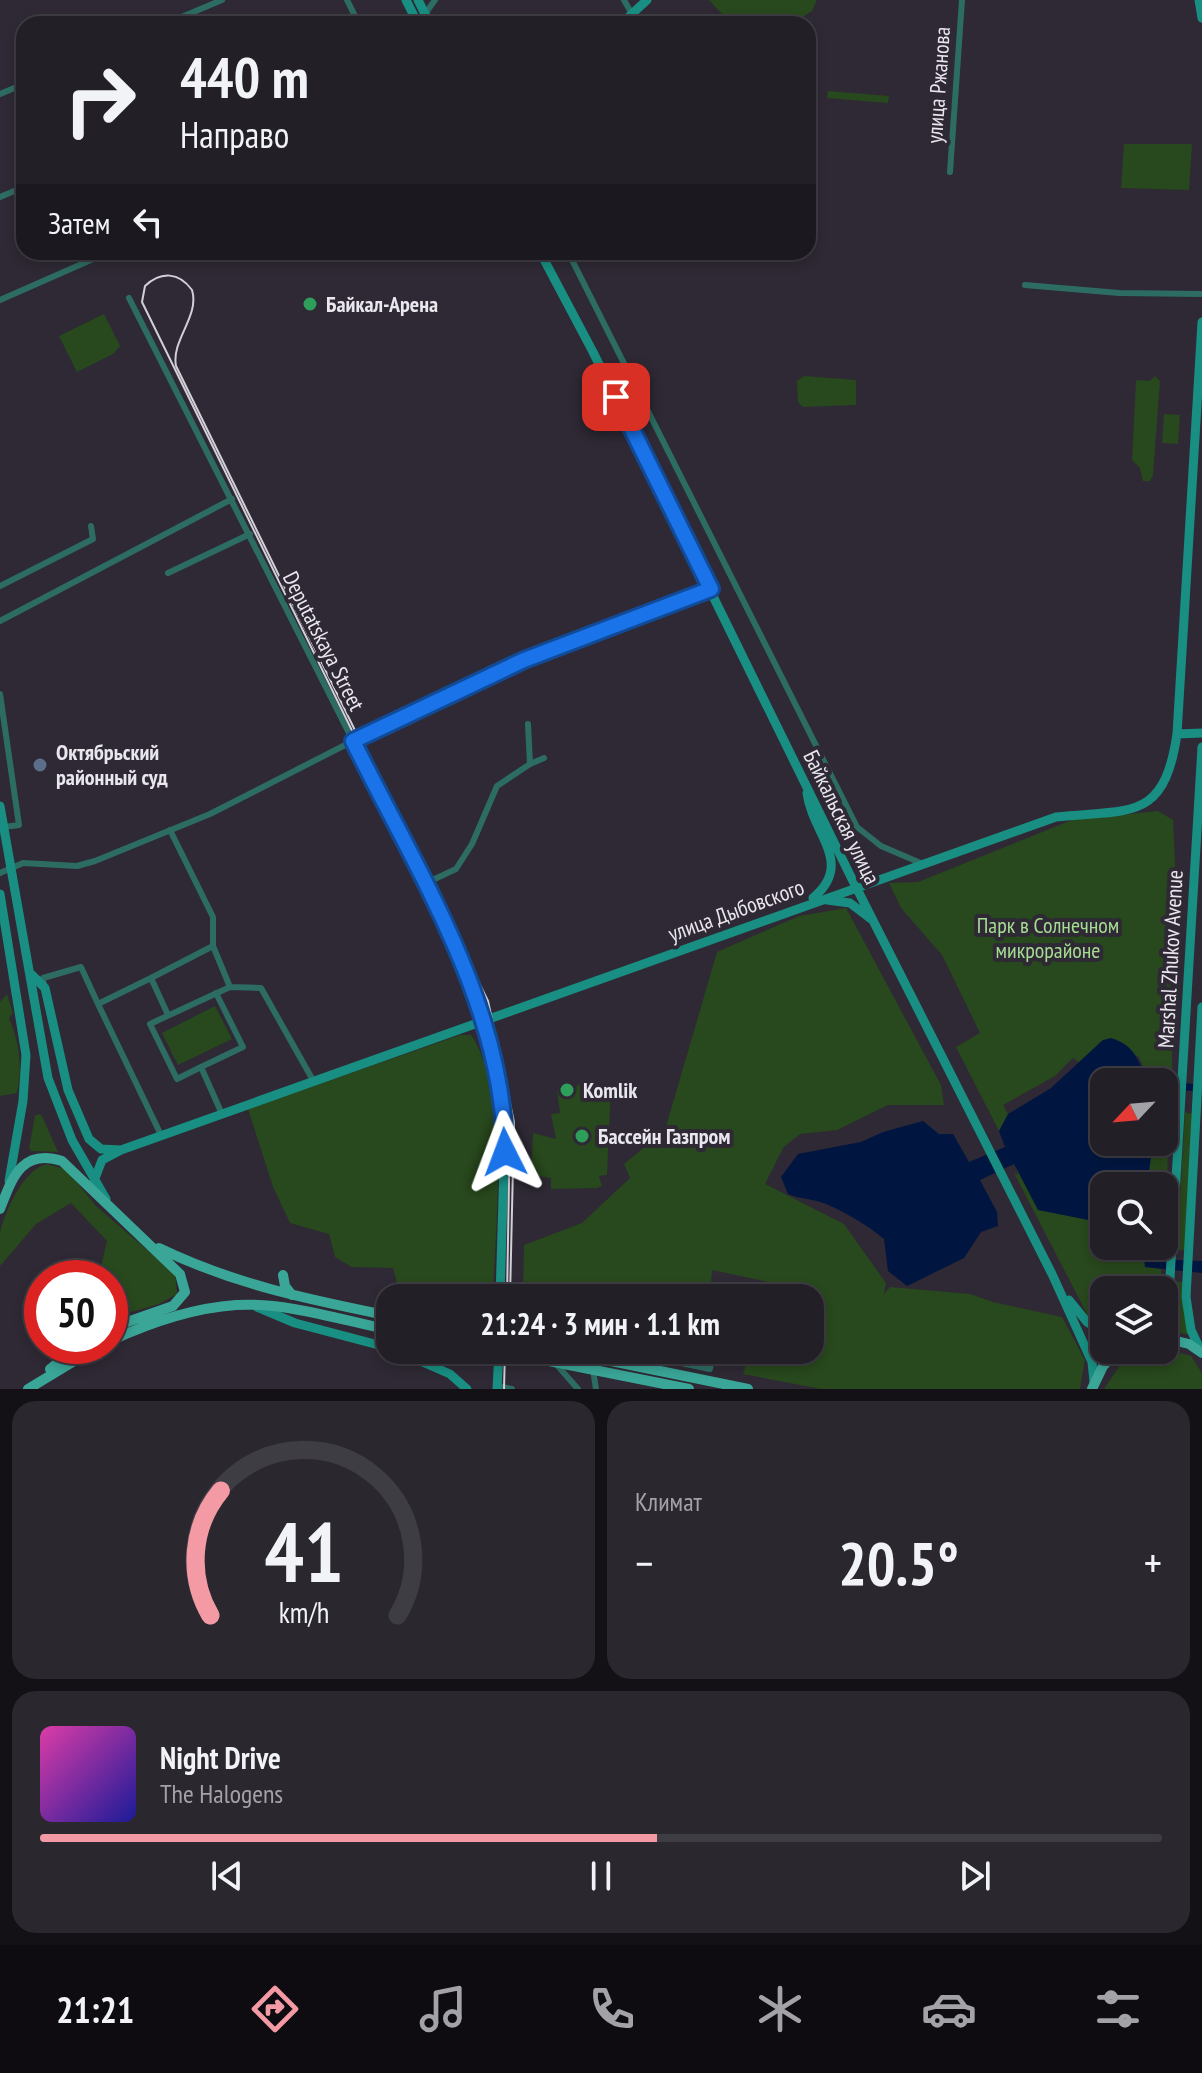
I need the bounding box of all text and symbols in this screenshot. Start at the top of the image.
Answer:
street label: улица Ржанова [920,26,956,144]
text: 440 m [180,41,309,113]
icon: right [48,48,152,152]
text: Направо [180,111,289,158]
icon: left [126,200,170,244]
text: Затем [48,203,110,242]
place label: Байкал-Арена [326,290,438,318]
marker: Байкал-Арена [301,295,319,313]
pin [582,363,650,431]
icon: arrive [594,375,638,419]
street label: Deputatskaya Street [277,567,371,715]
place label: Октябрьский районный суд [56,738,168,791]
street label: Байкальская улица [797,745,887,889]
marker: Октябрьский районный суд [31,756,49,774]
street label: Marshal Zhukov Avenue [1151,869,1189,1049]
street label: улица Дыбовского [664,872,808,948]
park label: Парк в Солнечном микрорайоне [977,911,1119,964]
north arrow [1090,1068,1178,1156]
map controls [1090,1068,1178,1364]
place label: Komlik [583,1076,638,1104]
marker: Komlik [558,1081,576,1099]
position arrow [463,1110,547,1194]
place label: Бассейн Газпром [598,1122,731,1150]
marker: Бассейн Газпром [573,1127,591,1145]
button: search [1090,1172,1178,1260]
speed limit sign: 50 [24,1260,128,1364]
button: layers [1090,1276,1178,1364]
text: 21:24 · 3 мин · 1.1 km [480,1304,720,1343]
text: Климат [635,1485,702,1518]
text: 41 [264,1497,343,1605]
text: 20.5° [838,1524,959,1602]
text: − [635,1534,653,1591]
text: + [1144,1534,1162,1591]
text: km/h [278,1594,329,1631]
text: Night Drive [160,1738,281,1777]
text: The Halogens [160,1777,283,1810]
icon: previous [205,1854,249,1898]
icon: pause [579,1854,623,1898]
icon: next [953,1854,997,1898]
icon: directions [247,1981,303,2037]
icon: music [415,1981,471,2037]
icon: phone [584,1981,640,2037]
icon: climate [752,1981,808,2037]
icon: car [921,1981,977,2037]
icon: filters [1090,1981,1146,2037]
text: 21:21 [56,1986,134,2033]

